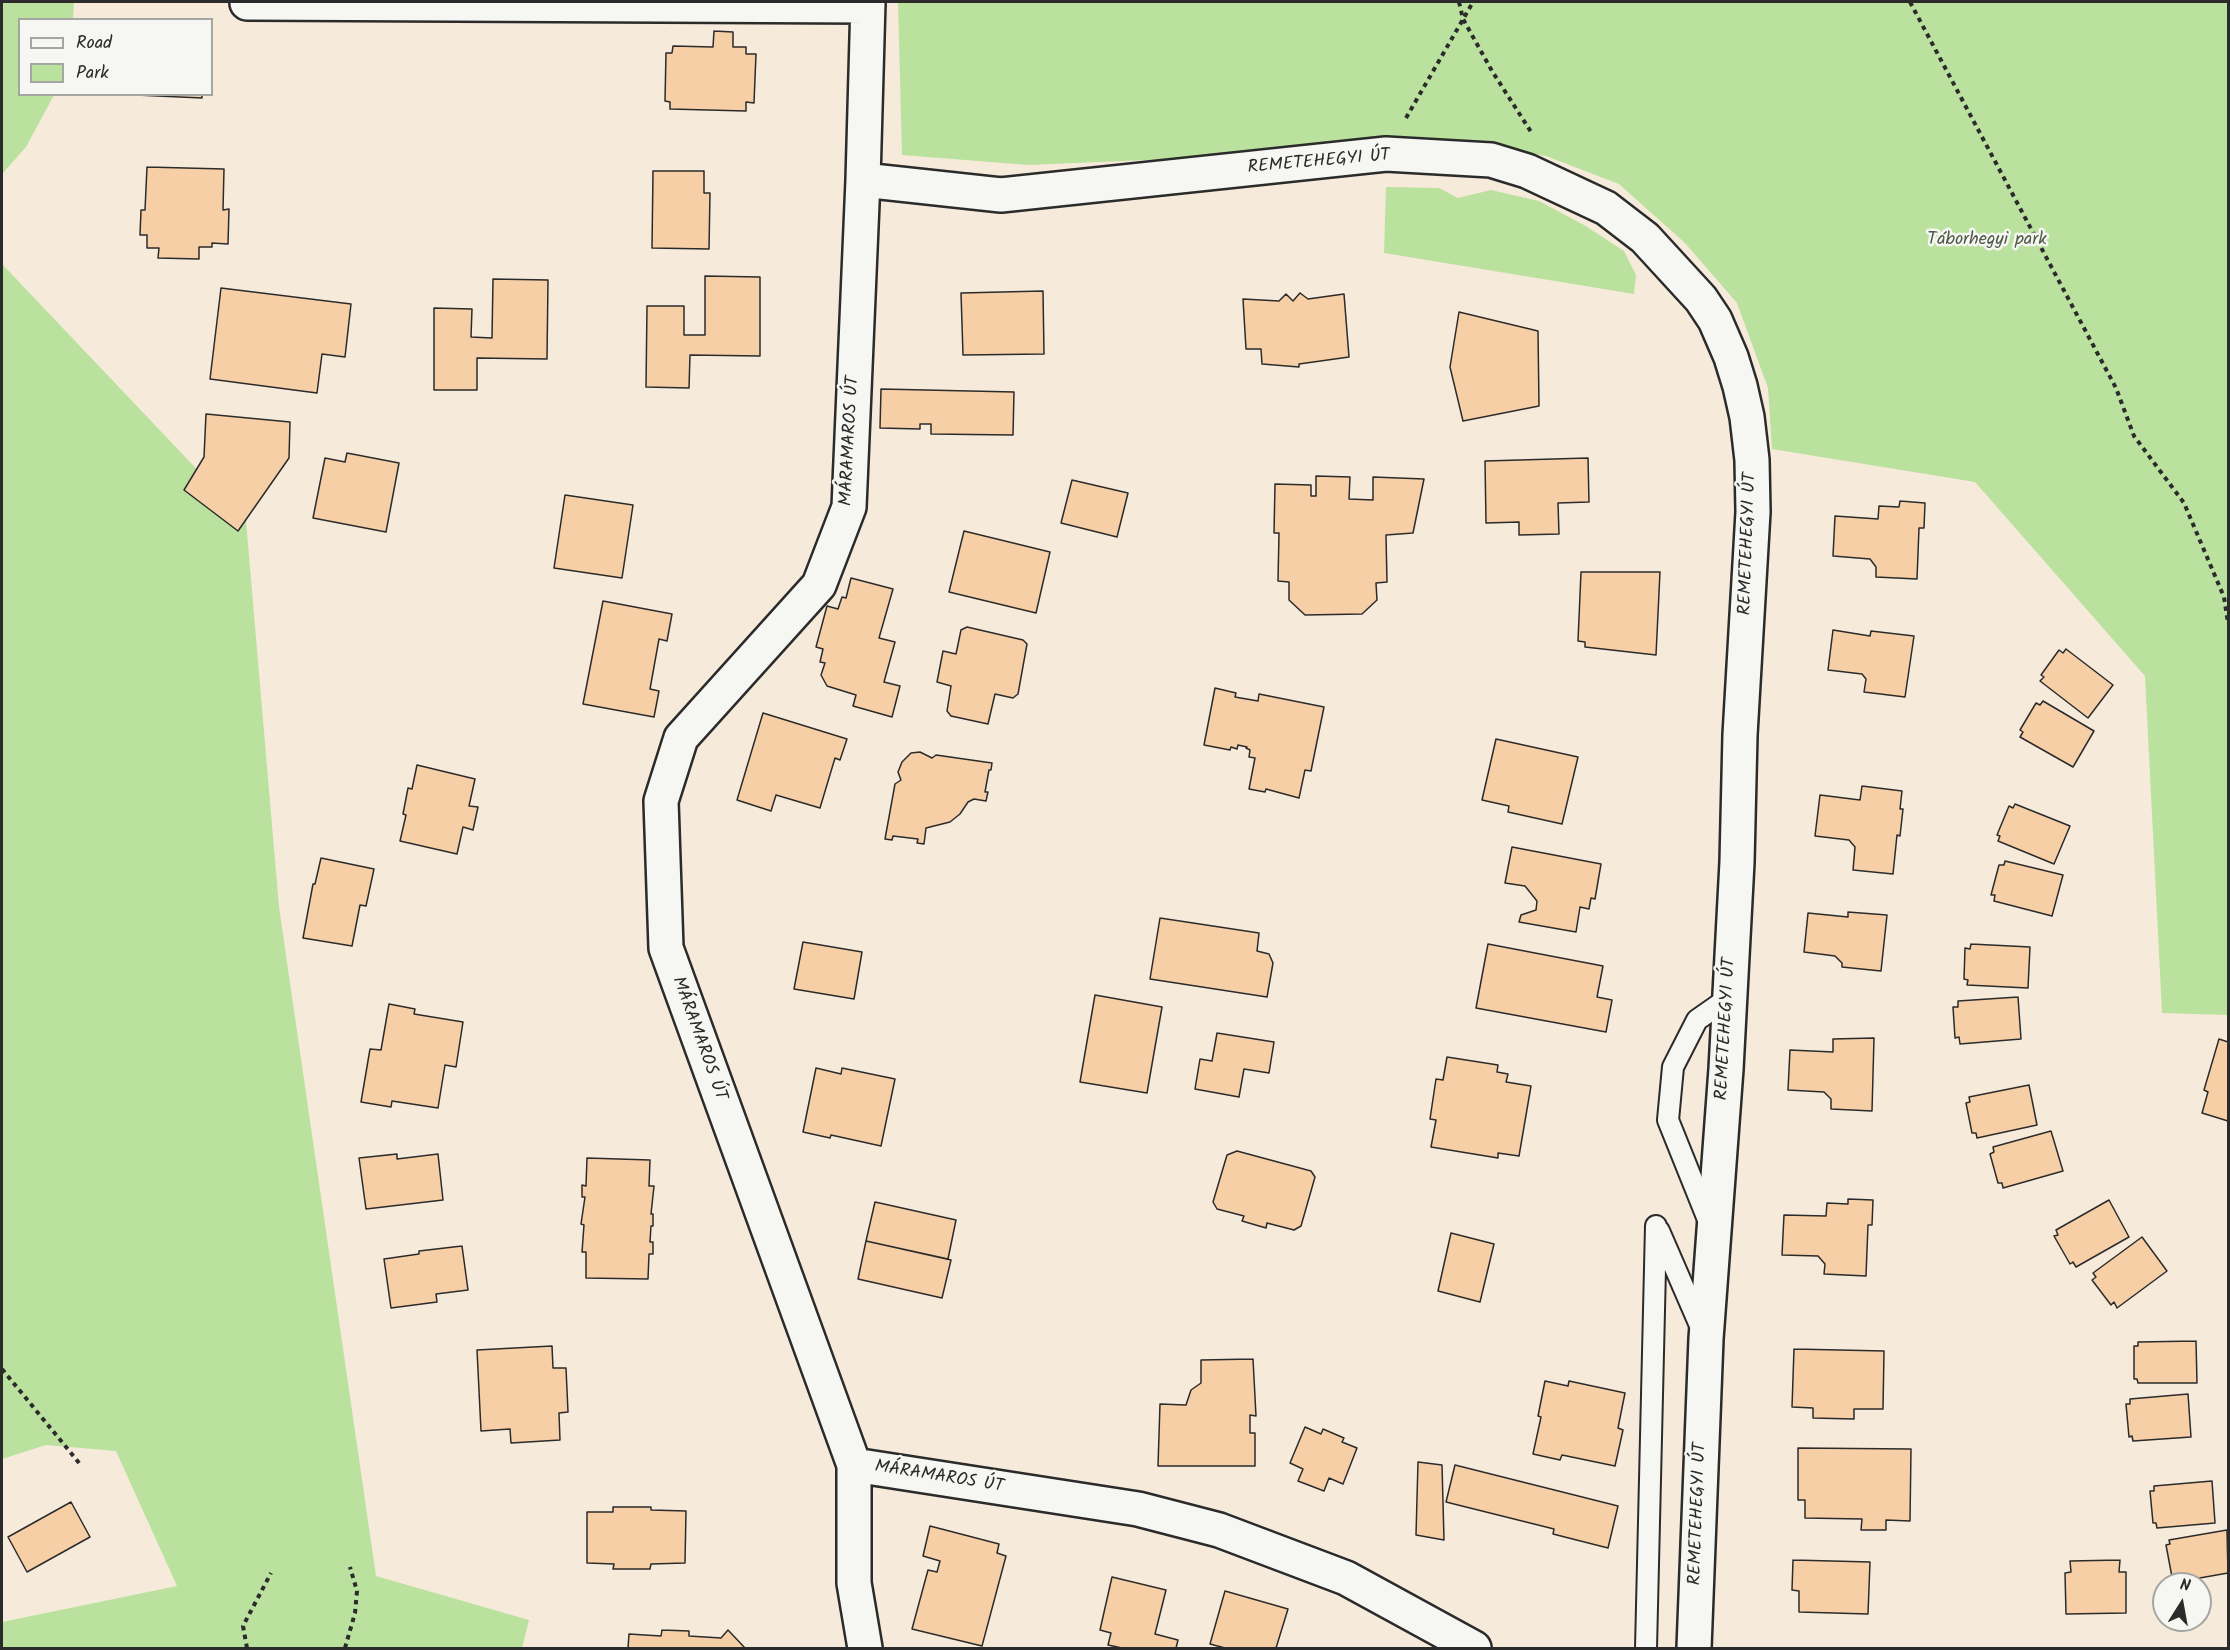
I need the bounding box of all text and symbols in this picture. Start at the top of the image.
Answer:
legend [18,18,213,96]
text: Road [76,29,112,58]
text: Park [76,59,109,88]
street label: REMETEHEGYI ÚT [1247,146,1391,180]
park label: Táborhegyi park [1927,230,2047,252]
street label: MÁRAMAROS ÚT [837,375,865,507]
street label: REMETEHEGYI ÚT [1736,472,1762,616]
street label: REMETEHEGYI ÚT [1712,957,1742,1101]
street label: MÁRAMAROS ÚT [666,974,730,1104]
street label: REMETEHEGYI ÚT [1686,1442,1712,1586]
street label: MÁRAMAROS ÚT [873,1457,1005,1499]
north arrow [2152,1572,2212,1632]
text: N [2178,1573,2192,1599]

